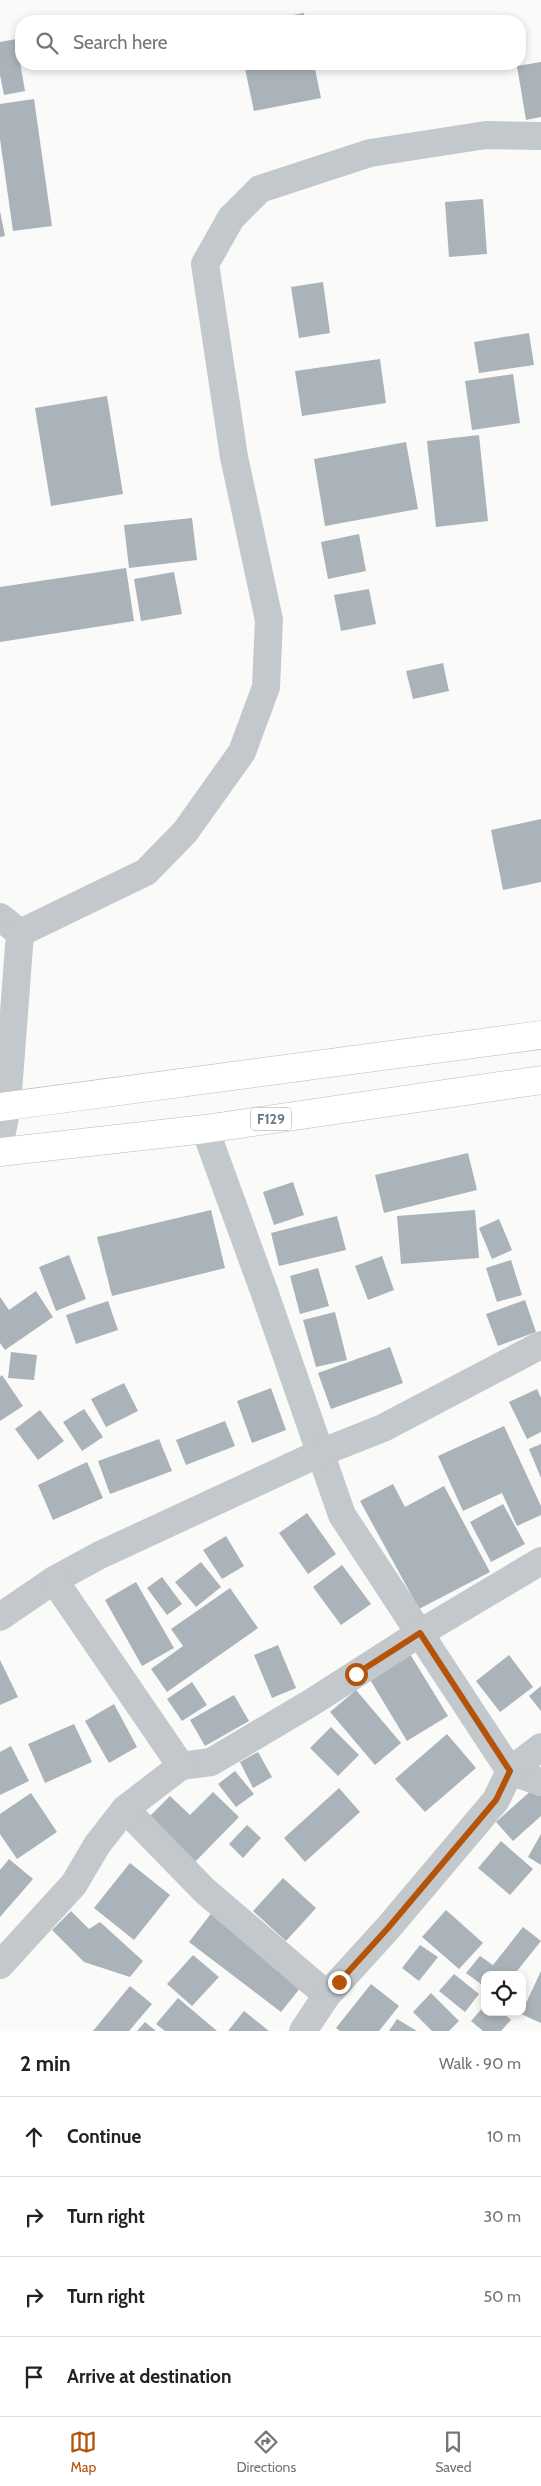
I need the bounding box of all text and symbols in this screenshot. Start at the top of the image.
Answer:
search box [15,15,526,70]
icon: search [33,29,61,57]
text: Search here [73,31,167,54]
road number: F129 [251,1108,291,1130]
route start [345,1663,368,1686]
route end [328,1971,351,1994]
map controls [481,1971,526,2016]
button: locate [481,1971,526,2016]
text: 2 min [20,2051,71,2076]
text: Walk · 90 m [439,2054,521,2073]
icon: ahead [20,2123,48,2151]
text: Continue [67,2125,141,2148]
text: 10 m [487,2127,521,2146]
icon: right [20,2203,48,2231]
text: Turn right [67,2205,145,2228]
text: 30 m [484,2207,521,2226]
icon: right [20,2283,48,2311]
text: Turn right [67,2285,145,2308]
text: 50 m [484,2287,521,2306]
icon: arrive [20,2363,48,2391]
text: Arrive at destination [67,2365,231,2388]
tab: Map [69,2428,97,2476]
tab: Directions [236,2428,296,2476]
tab: Saved [435,2428,472,2476]

